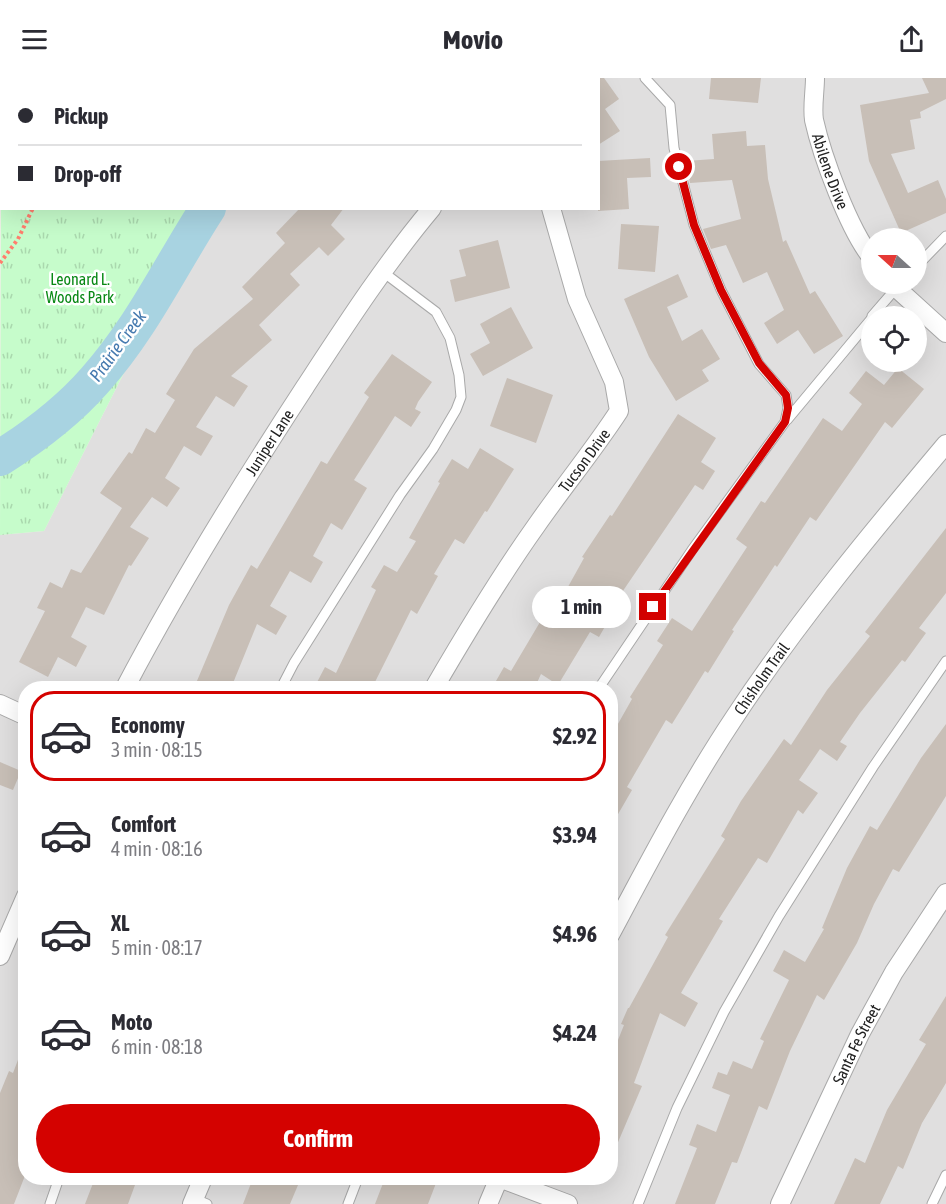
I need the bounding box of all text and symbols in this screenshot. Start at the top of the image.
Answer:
icon: menu [18,23,51,56]
icon: share [895,23,928,56]
text: Movio [443,24,503,55]
text: Pickup [54,103,109,129]
street label: Abilene Drive [809,131,852,212]
route start [665,153,692,180]
text: Drop-off [54,161,121,187]
north arrow [861,228,927,294]
map controls [861,228,927,372]
park label: Leonard L. Woods Park [46,270,114,306]
water label: Prairie Creek [85,305,151,385]
button: locate [861,306,927,372]
street label: Juniper Lane [242,406,297,479]
street label: Tucson Drive [555,425,613,495]
callout: 1 min [533,586,632,628]
route end [639,593,666,620]
text: 1 min [561,595,602,618]
street label: Chisholm Trail [730,639,793,718]
icon: car [39,709,93,763]
text: Economy [111,712,185,738]
text: $2.92 [553,723,597,749]
text: 3 min · 08:15 [111,738,203,761]
icon: car [39,808,93,862]
text: Comfort [111,811,176,837]
text: $3.94 [553,822,597,848]
text: 4 min · 08:16 [111,837,203,860]
icon: car [39,907,93,961]
text: XL [111,910,129,936]
text: $4.96 [553,921,597,947]
text: 5 min · 08:17 [111,936,203,959]
street label: Santa Fe Street [829,1001,884,1087]
icon: car [39,1006,93,1060]
text: Moto [111,1009,153,1035]
text: $4.24 [553,1020,597,1046]
text: 6 min · 08:18 [111,1035,203,1058]
button: Confirm [36,1104,600,1173]

